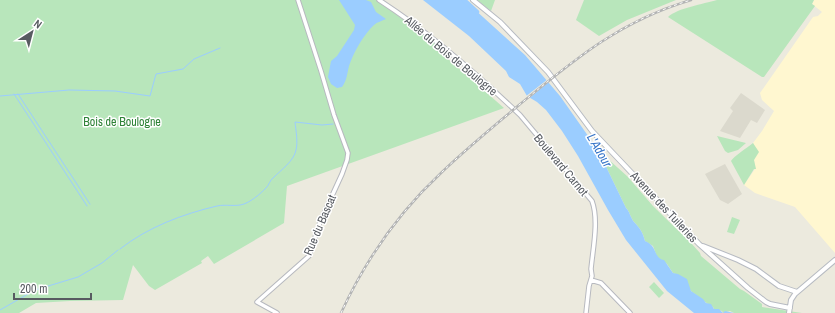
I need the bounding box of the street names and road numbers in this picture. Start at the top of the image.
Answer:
street label: Allée du Bois de Boulogne [401,12,501,99]
street label: Boulevard Carnot [530,131,592,200]
street label: Avenue des Tuileries [626,167,701,246]
street label: Rue du Bascat [300,192,340,258]

